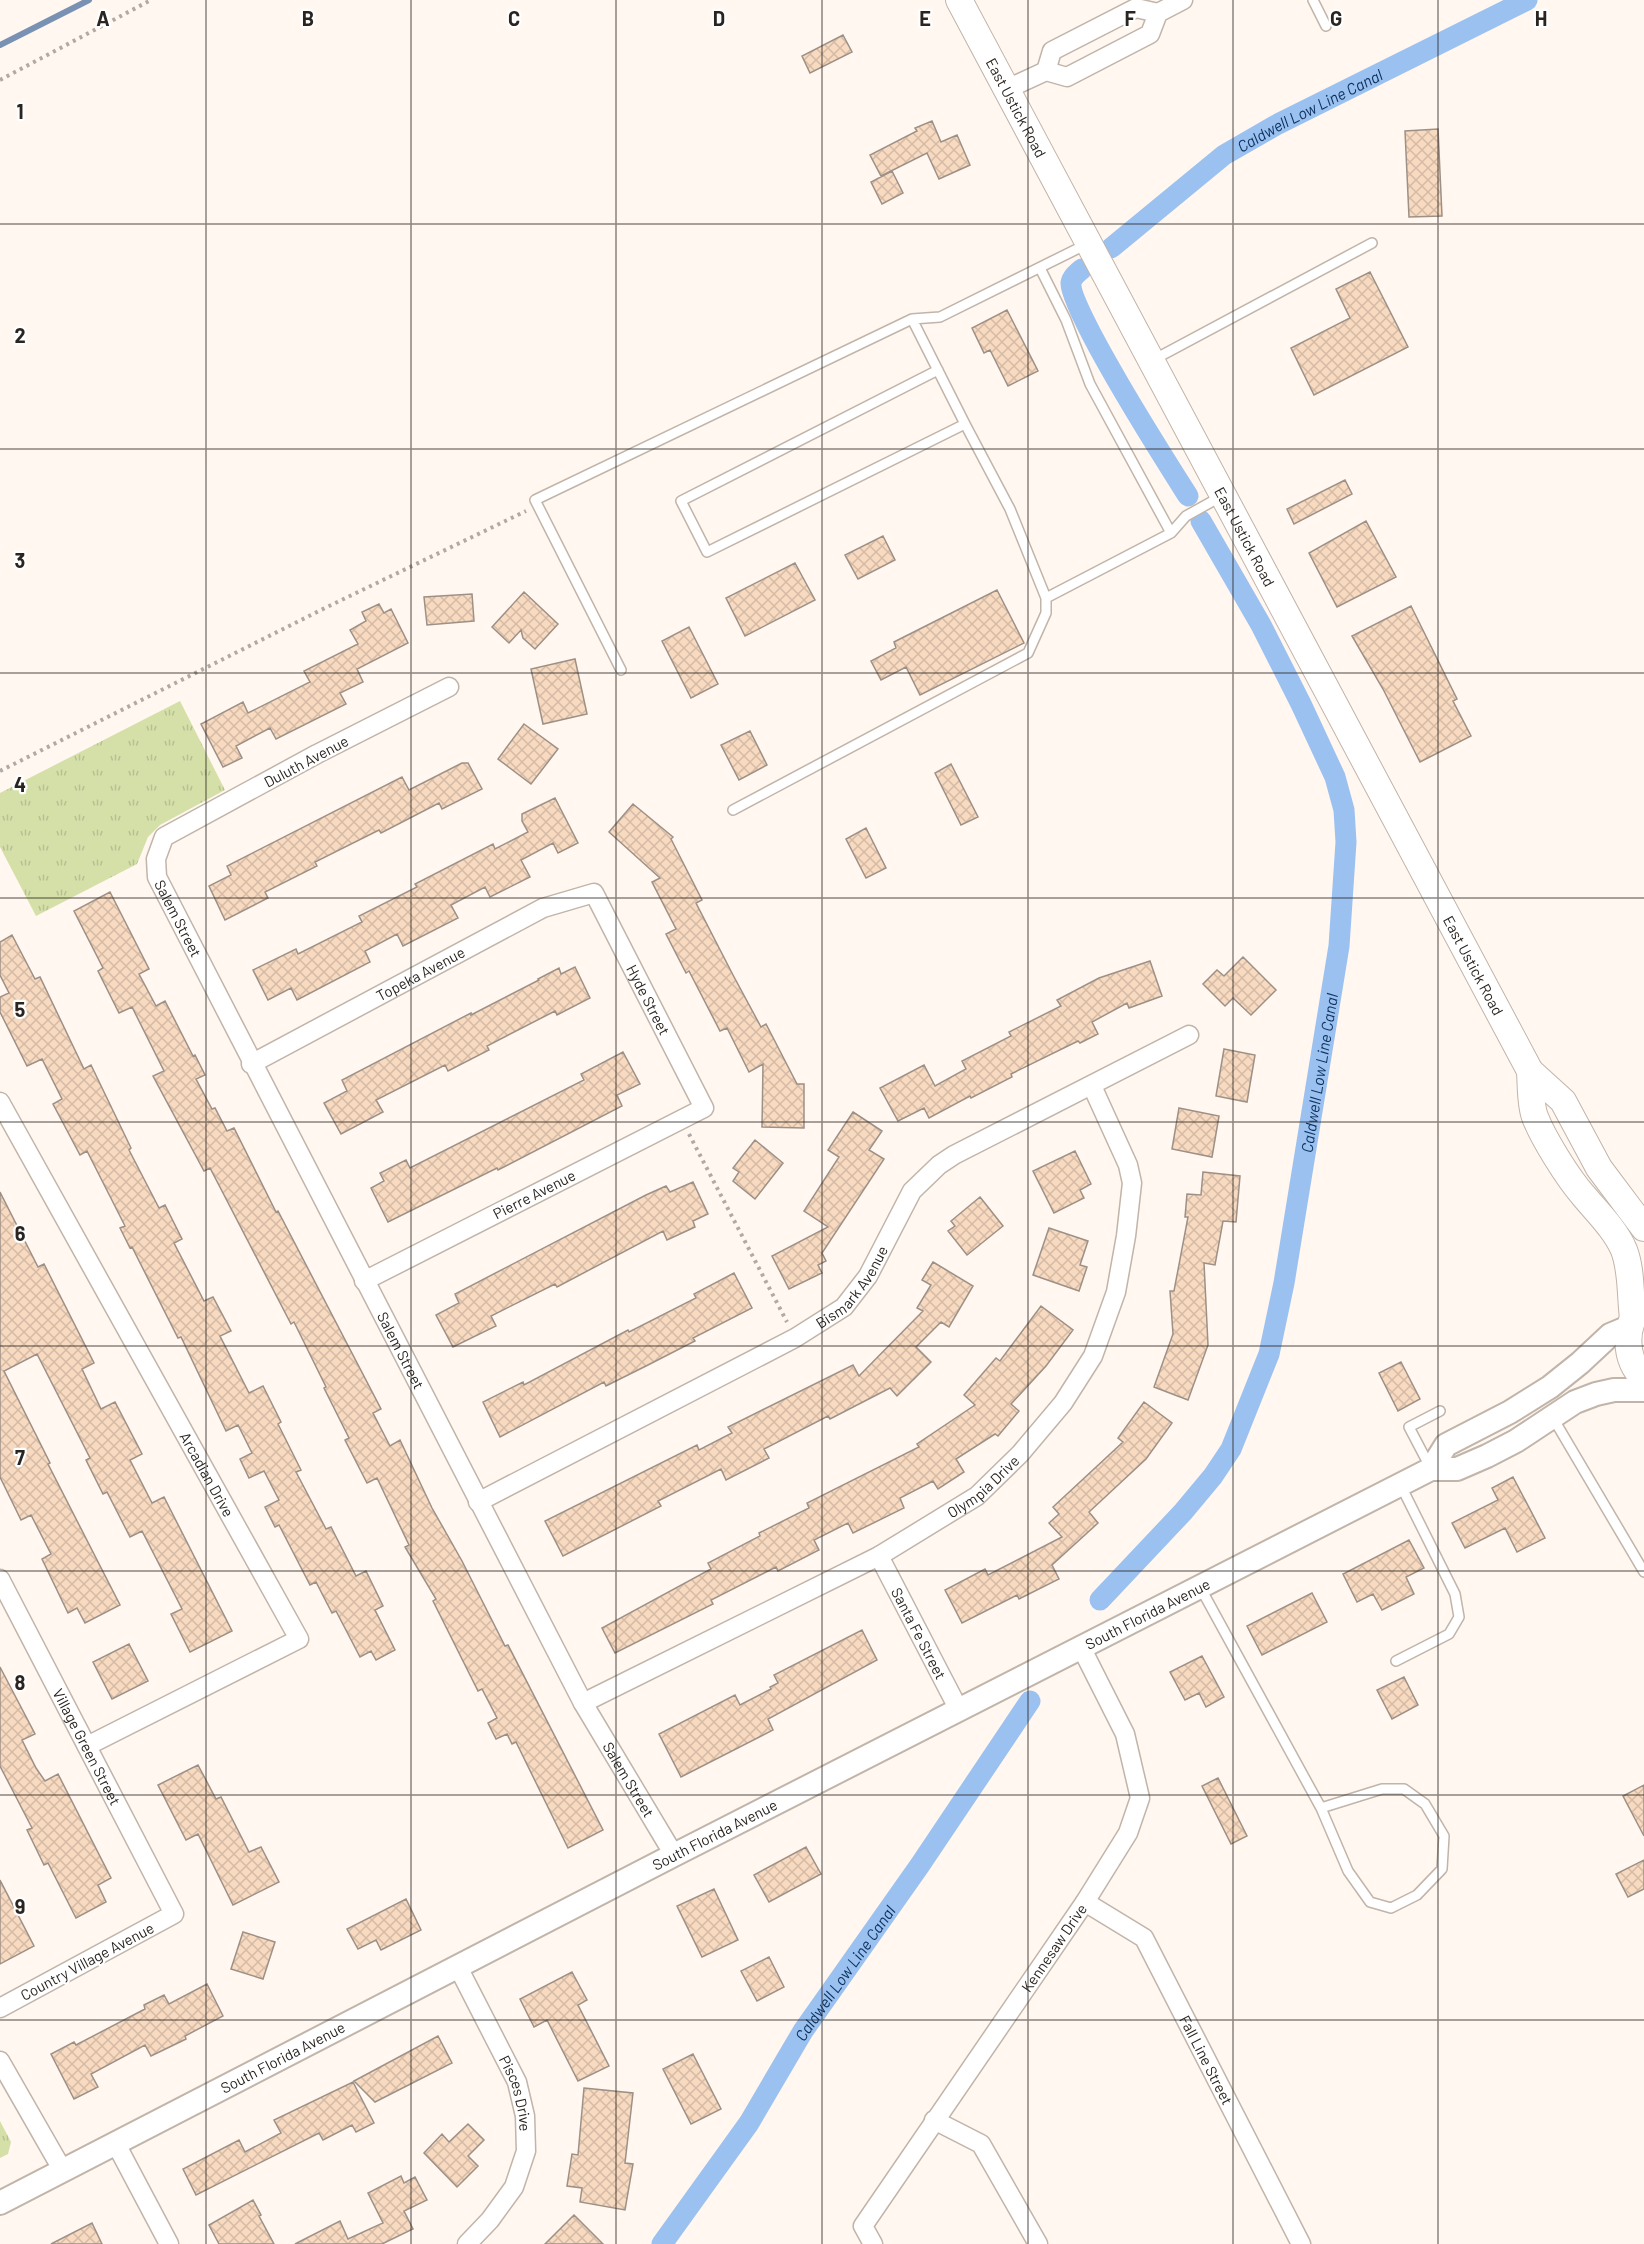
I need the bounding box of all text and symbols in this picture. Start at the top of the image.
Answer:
text: A [96,6,110,30]
text: B [302,6,314,30]
text: C [508,6,520,30]
text: D [713,6,725,30]
text: E [919,6,931,30]
text: F [1124,6,1136,30]
text: G [1330,6,1342,30]
text: H [1535,6,1547,30]
street label: East Ustick Road [983,55,1050,161]
water label: Caldwell Low Line Canal [1233,64,1386,155]
text: 1 [16,99,24,123]
text: 2 [14,323,26,347]
street label: East Ustick Road [1211,484,1279,589]
text: 3 [15,548,25,572]
street label: Duluth Avenue [261,731,351,791]
text: 4 [14,772,26,796]
street label: Salem Street [151,877,206,960]
street label: East Ustick Road [1440,913,1508,1018]
street label: Topeka Avenue [373,943,468,1004]
street label: Hyde Street [623,961,674,1038]
water label: Caldwell Low Line Canal [1296,991,1341,1154]
text: 5 [15,997,26,1021]
street label: Pierre Avenue [490,1166,578,1222]
text: 6 [15,1221,26,1245]
street label: Bismark Avenue [812,1243,891,1332]
street label: Salem Street [374,1309,428,1392]
street label: Arcadian Drive [176,1429,238,1520]
text: 7 [15,1445,25,1469]
street label: Olympia Drive [944,1451,1022,1521]
street label: South Florida Avenue [1082,1574,1213,1653]
street label: Santa Fe Street [888,1584,950,1682]
text: 8 [15,1670,26,1694]
street label: Village Green Street [49,1685,125,1808]
street label: Salem Street [599,1739,658,1820]
street label: South Florida Avenue [649,1795,780,1874]
text: 9 [15,1894,25,1918]
street label: Kennesaw Drive [1017,1900,1090,1995]
water label: Caldwell Low Line Canal [790,1901,898,2044]
street label: Country Village Avenue [17,1918,157,2004]
street label: Fall Line Street [1176,2012,1237,2107]
street label: South Florida Avenue [217,2018,348,2097]
street label: Pisces Drive [496,2052,534,2132]

